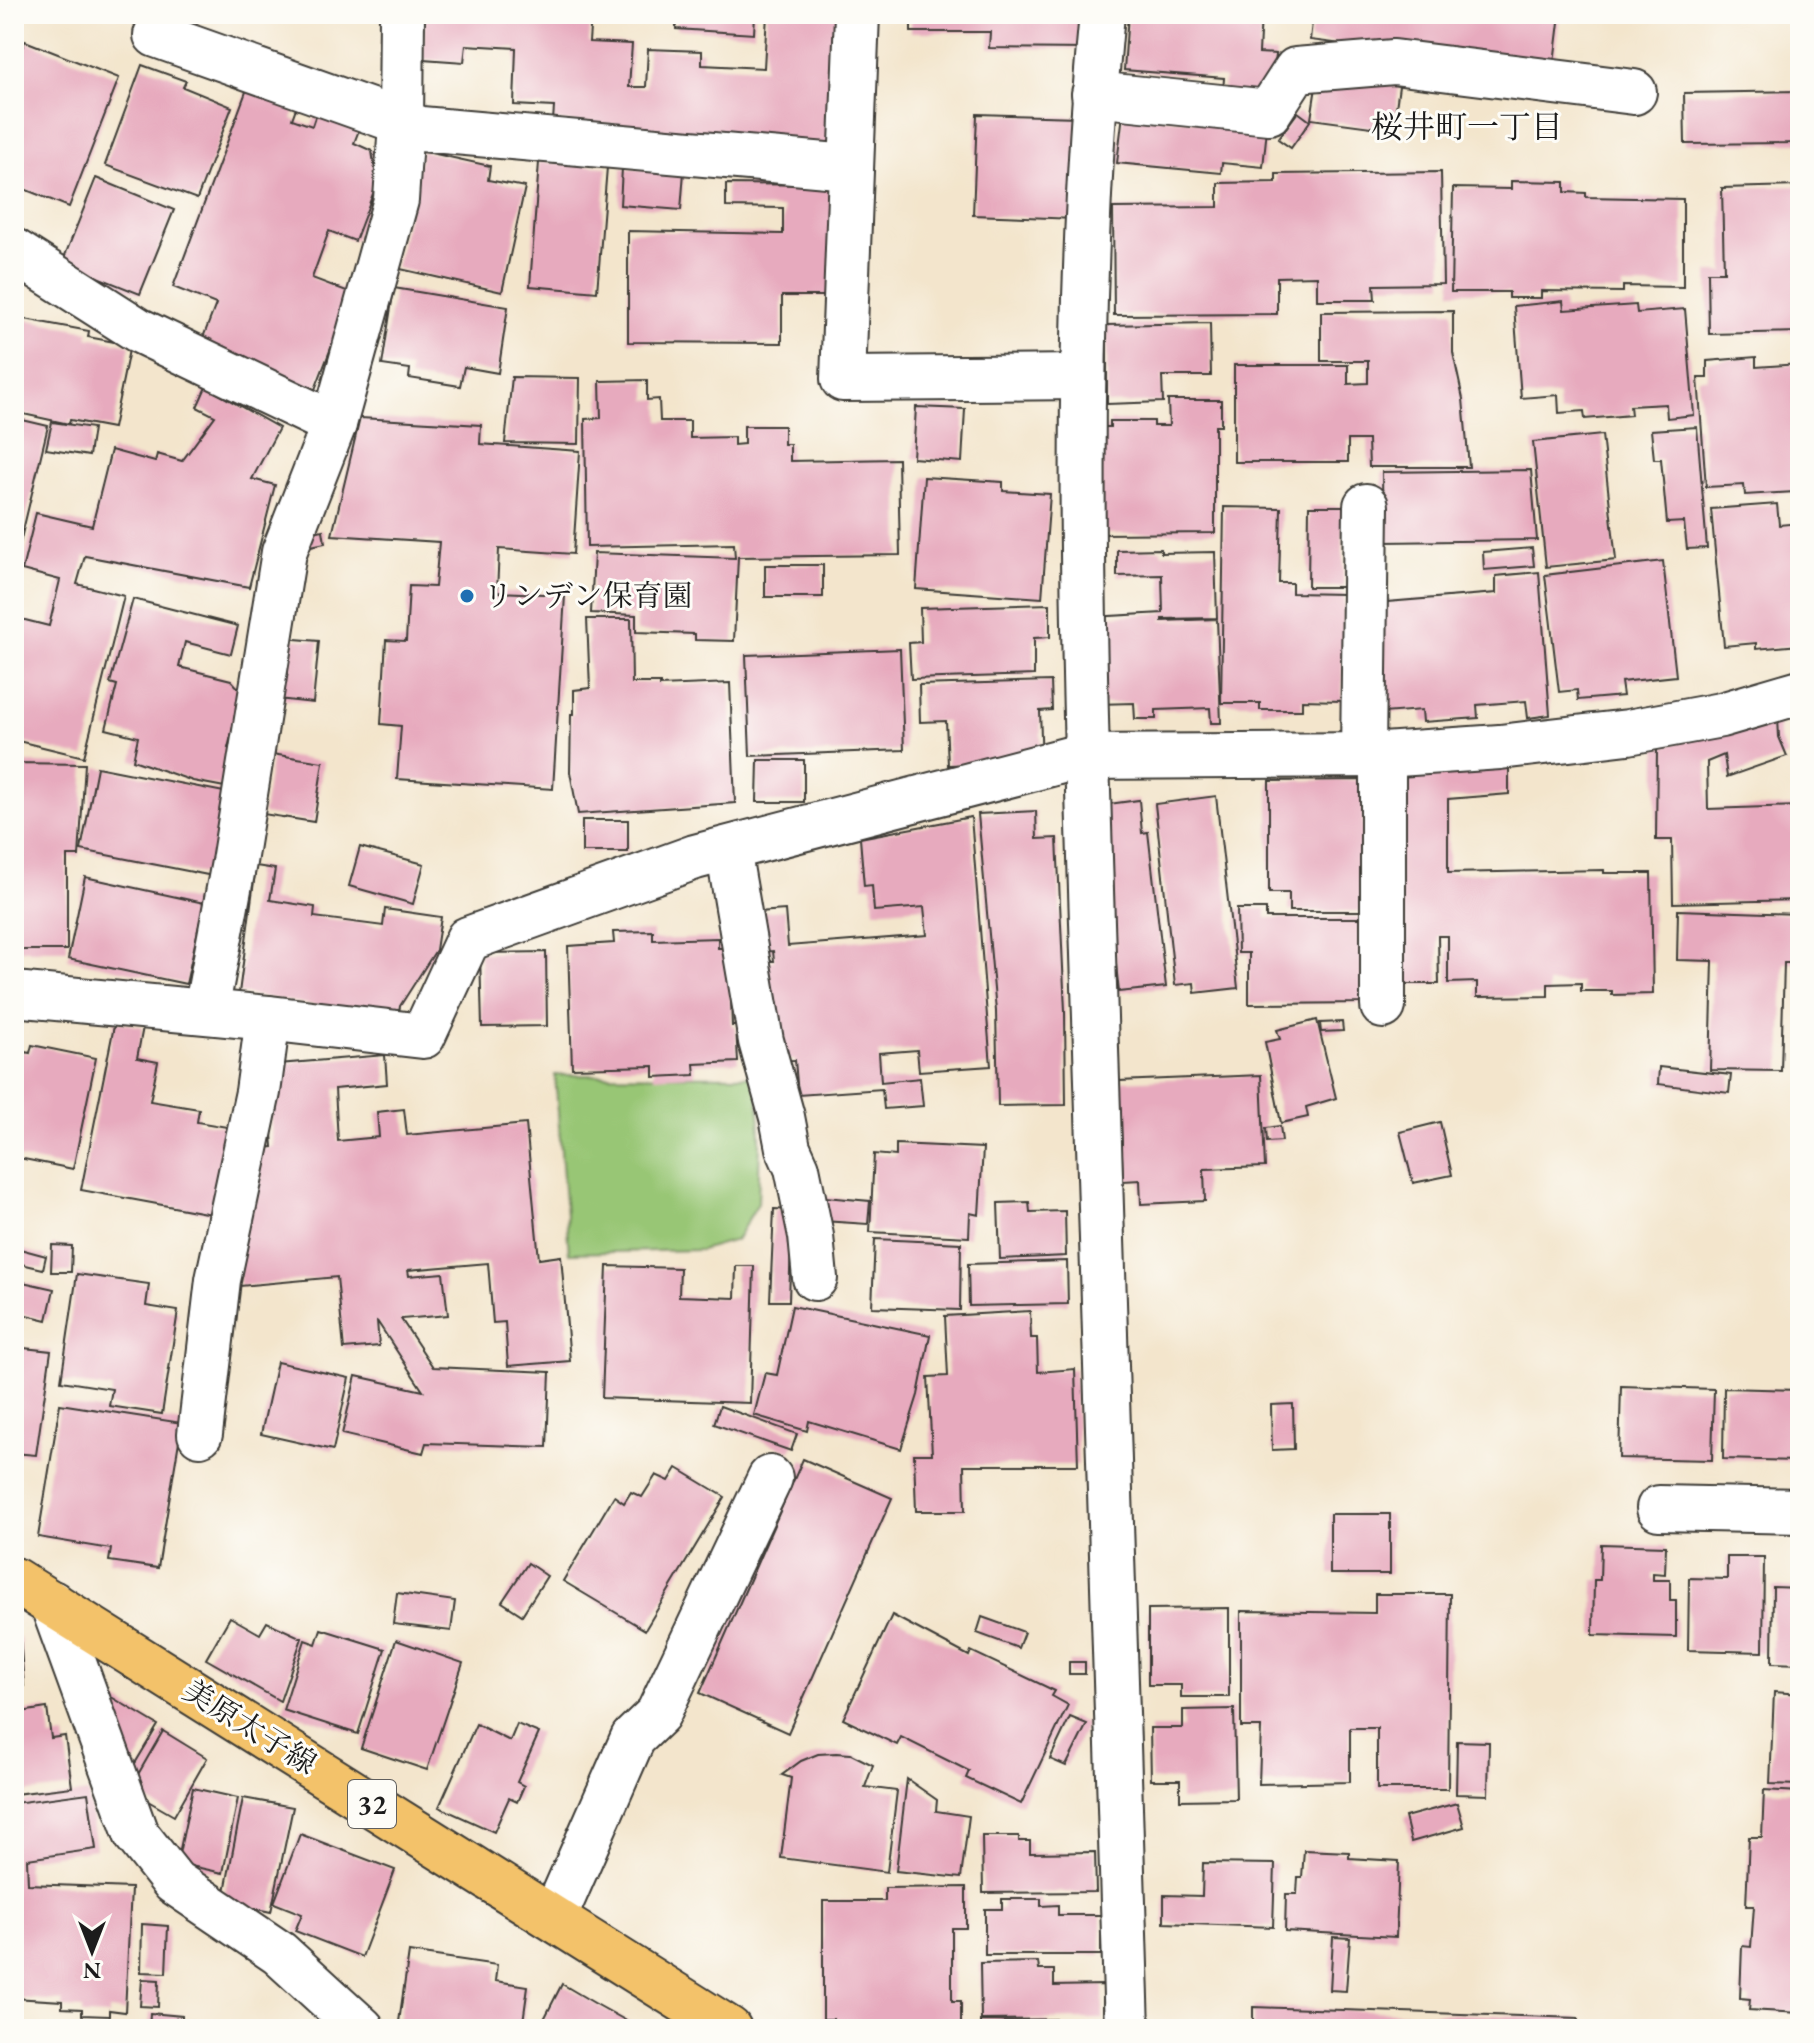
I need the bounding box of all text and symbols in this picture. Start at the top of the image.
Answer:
district label: 桜井町一丁目 [1371,106,1563,148]
place label: リンデン保育園 [483,576,692,615]
marker: リンデン保育園 [458,587,476,605]
street label: 美原太子線 [176,1670,324,1783]
road number: 32 [348,1780,396,1828]
north arrow [52,1911,132,1991]
text: N [83,1956,101,1985]

